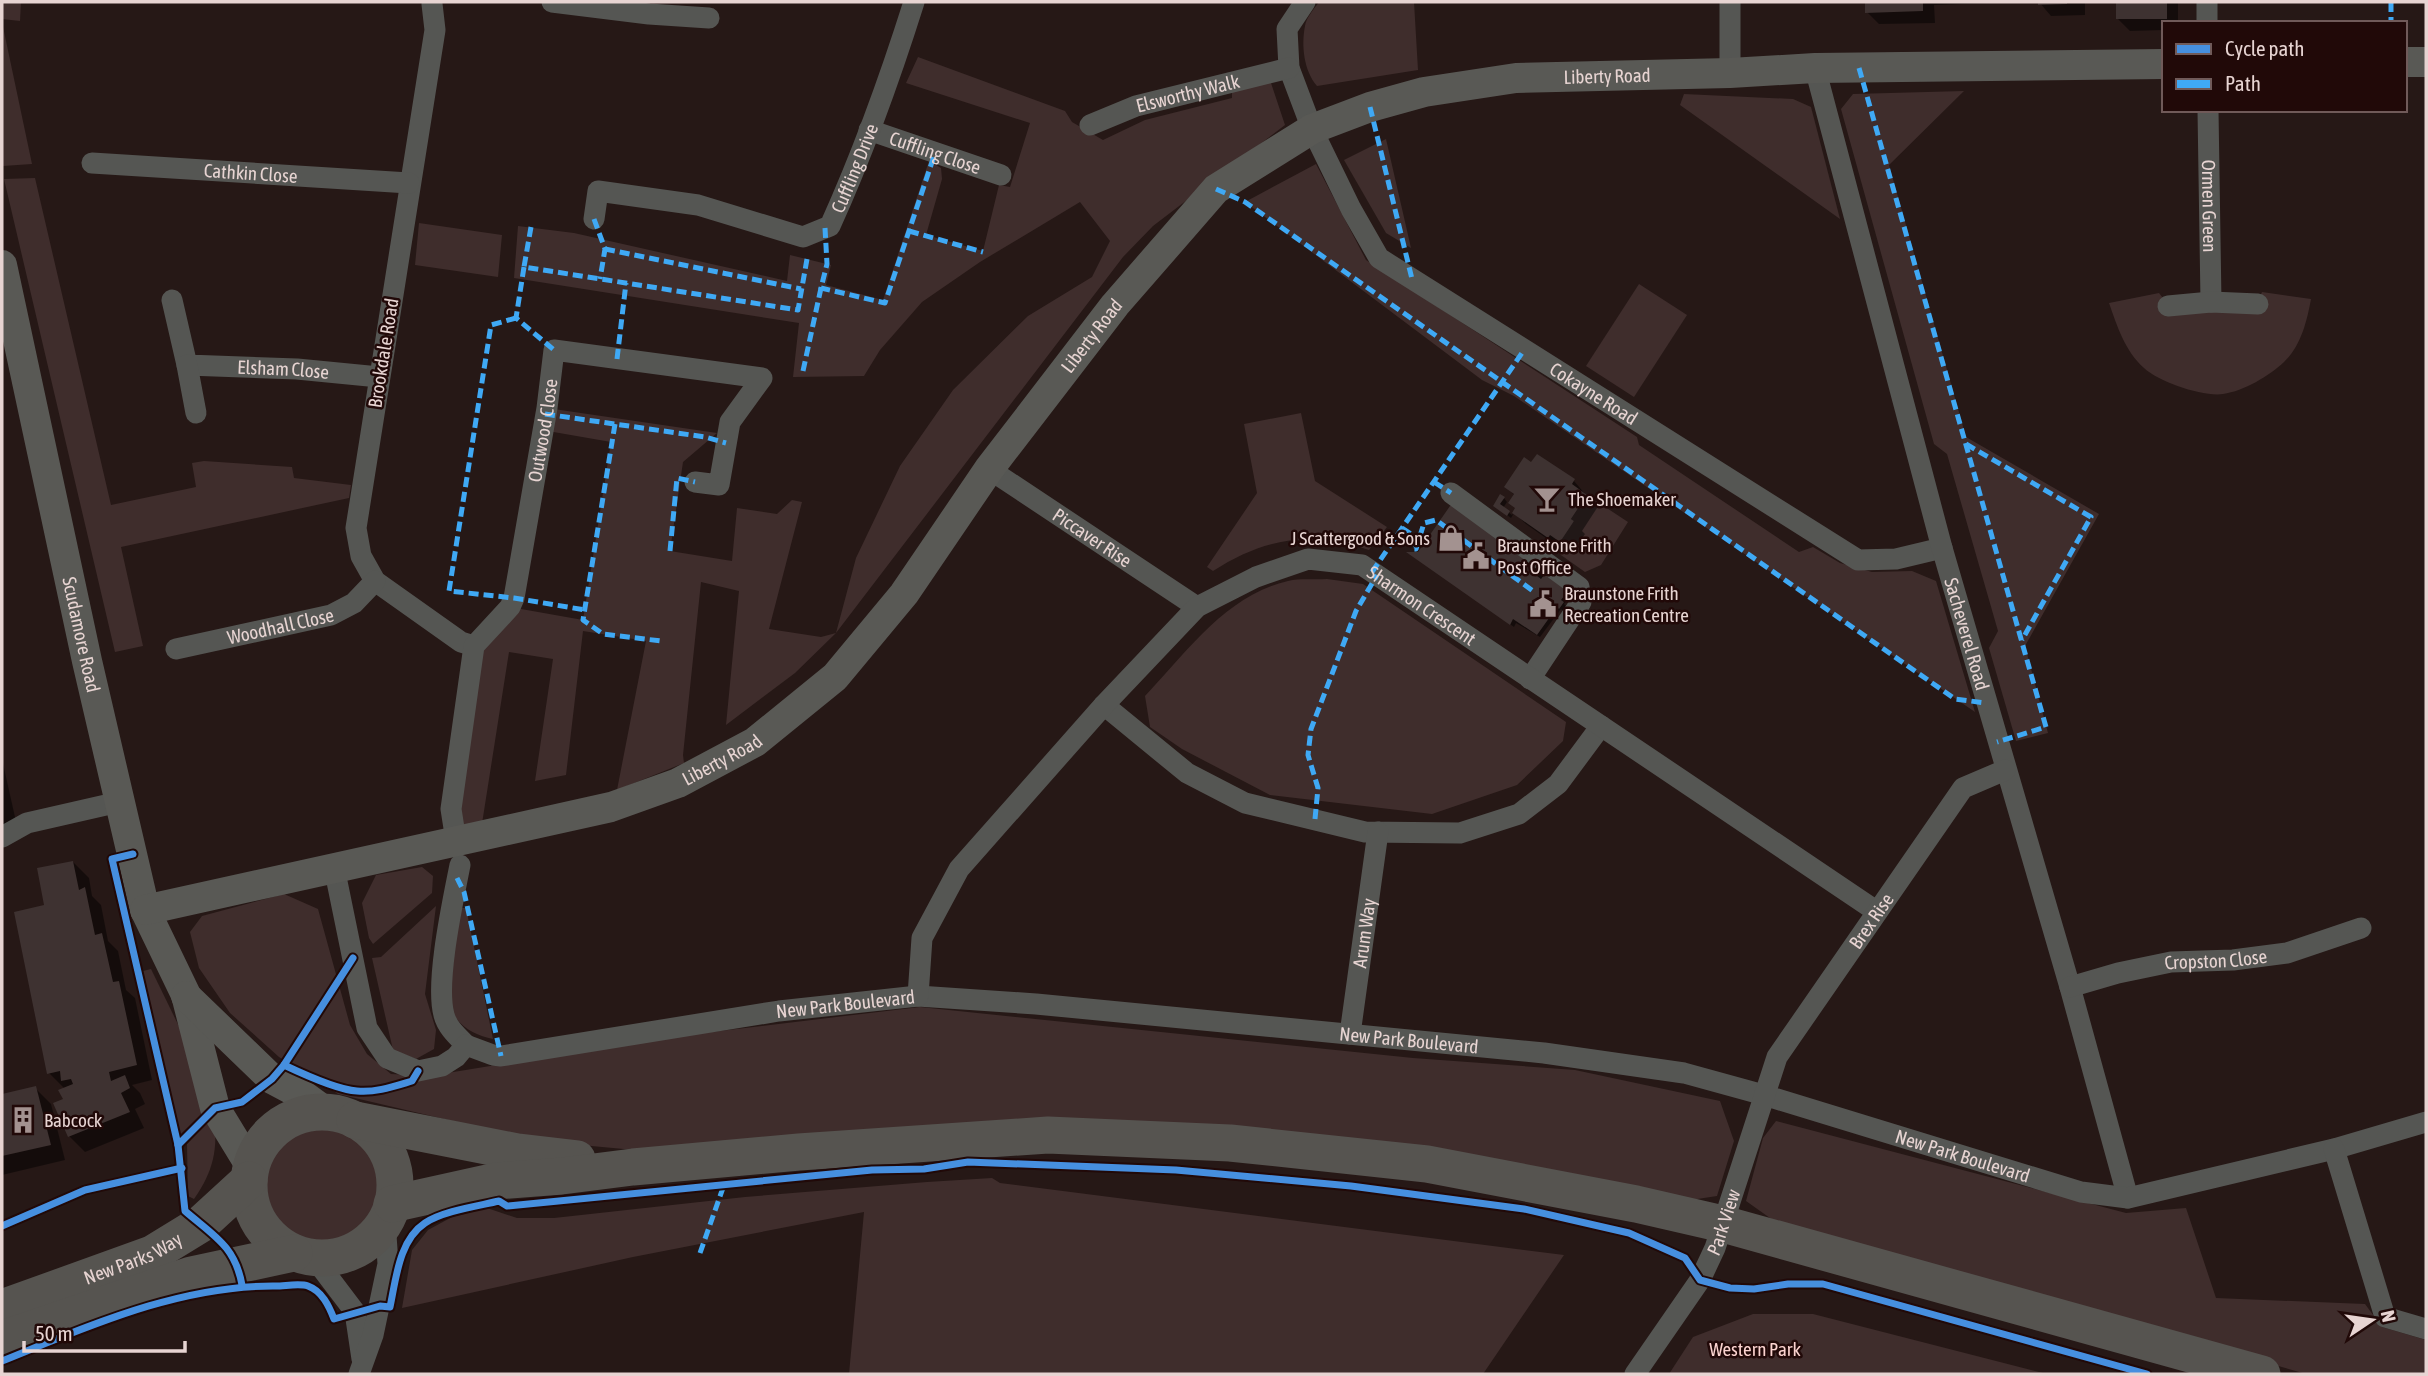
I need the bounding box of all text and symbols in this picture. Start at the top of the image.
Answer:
legend [2162,21,2407,112]
text: Cycle path [2225,36,2304,60]
street label: Liberty Road [1563,64,1651,88]
street label: Elsworthy Walk [1134,70,1242,117]
text: Path [2225,71,2261,95]
street label: Cuffling Drive [826,120,882,216]
street label: Cuffling Close [887,127,984,178]
street label: Cathkin Close [203,159,298,187]
street label: Ormen Green [2198,159,2221,253]
street label: Liberty Road [1056,294,1127,377]
street label: Brookdale Road [363,297,403,409]
street label: Elsham Close [237,356,330,383]
street label: Cokayne Road [1546,358,1642,429]
street label: Outwood Close [523,378,561,484]
bar icon: The Shoemaker [1532,484,1562,514]
place label: The Shoemaker [1568,488,1676,510]
street label: Piccaver Rise [1049,504,1136,572]
shop icon: J Scattergood & Sons [1436,523,1466,553]
place label: J Scattergood & Sons [1290,527,1430,549]
place label: Braunstone Frith Post Office [1497,534,1612,578]
public building icon: Braunstone Frith Post Office [1461,541,1491,571]
street label: Sharmon Crescent [1363,561,1480,650]
street label: Scudamore Road [58,575,105,695]
street label: Sacheverel Road [1940,575,1994,693]
place label: Braunstone Frith Recreation Centre [1564,582,1689,626]
public building icon: Braunstone Frith Recreation Centre [1528,589,1558,619]
street label: Woodhall Close [225,604,336,648]
street label: Liberty Road [678,730,766,790]
street label: Brex Rise [1844,889,1898,953]
street label: Arum Way [1348,896,1380,969]
street label: Cropston Close [2162,945,2268,974]
street label: New Park Boulevard [775,985,916,1022]
street label: New Park Boulevard [1338,1022,1479,1058]
building icon: Babcock [8,1105,38,1135]
place label: Babcock [44,1109,103,1131]
street label: New Park Boulevard [1893,1125,2033,1187]
street label: Park View [1702,1186,1745,1259]
street label: New Parks Way [81,1227,186,1289]
north arrow [2337,1285,2407,1355]
text: N [2377,1308,2401,1324]
scale bar [24,1310,186,1354]
text: 50 m [35,1321,73,1345]
park label: Western Park [1709,1338,1801,1360]

